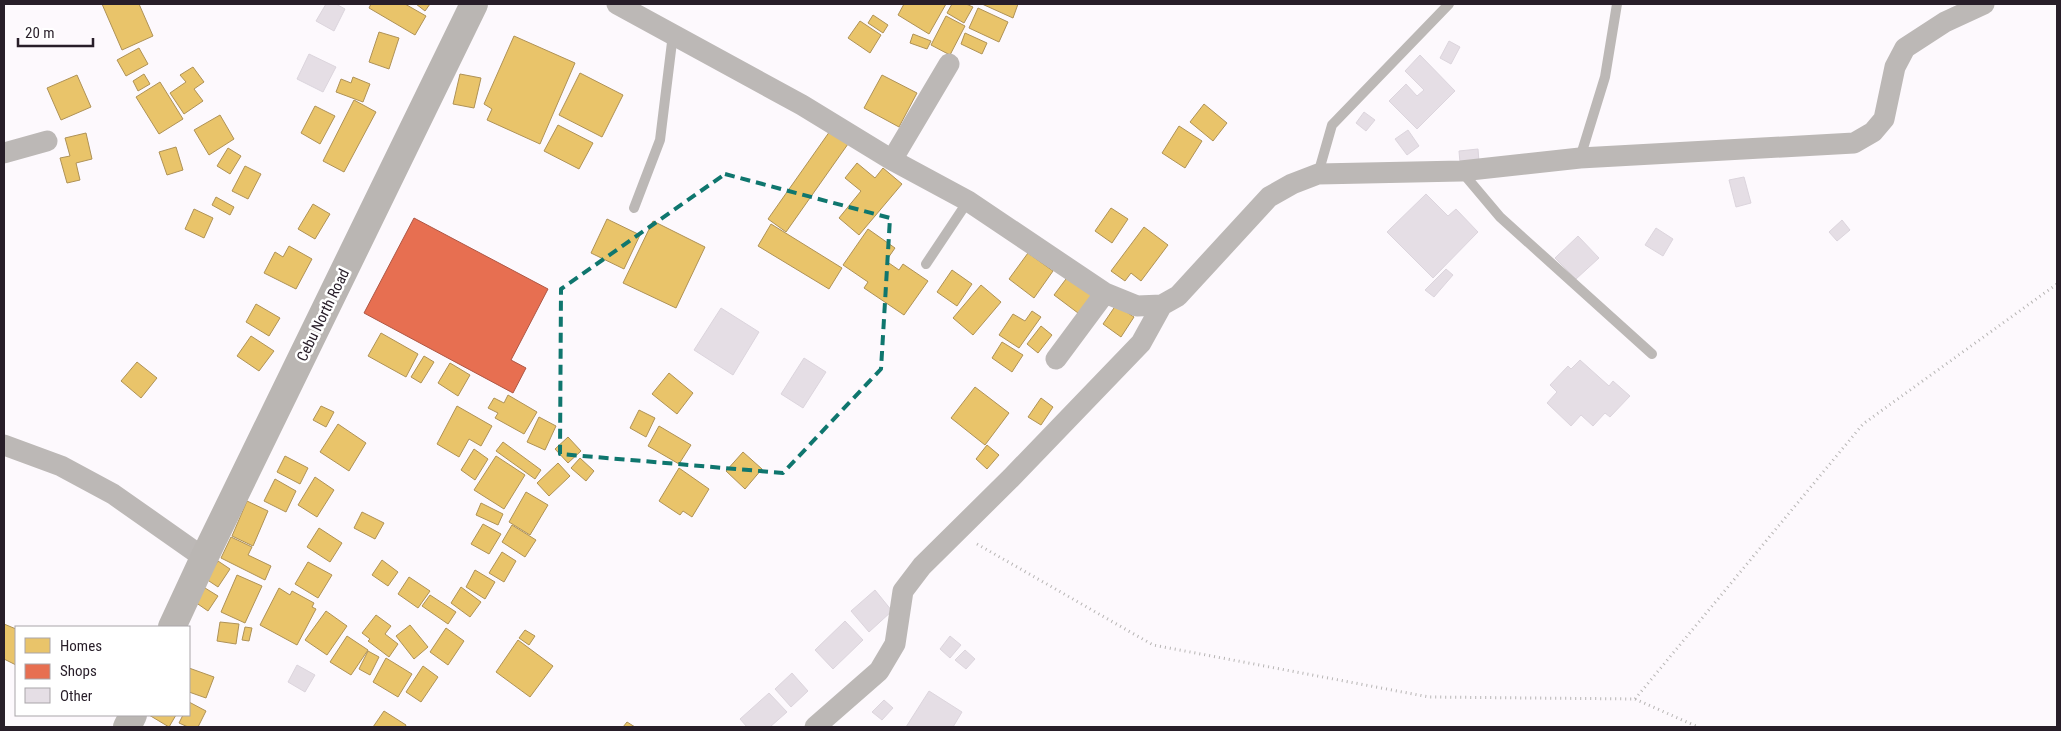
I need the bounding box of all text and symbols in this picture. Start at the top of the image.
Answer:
scale bar [18,15,92,47]
text: 20 m [25,24,55,42]
street label: Cebu North Road [293,266,353,364]
legend [15,626,190,716]
text: Homes [60,637,102,655]
text: Shops [60,662,97,680]
text: Other [60,687,93,705]

